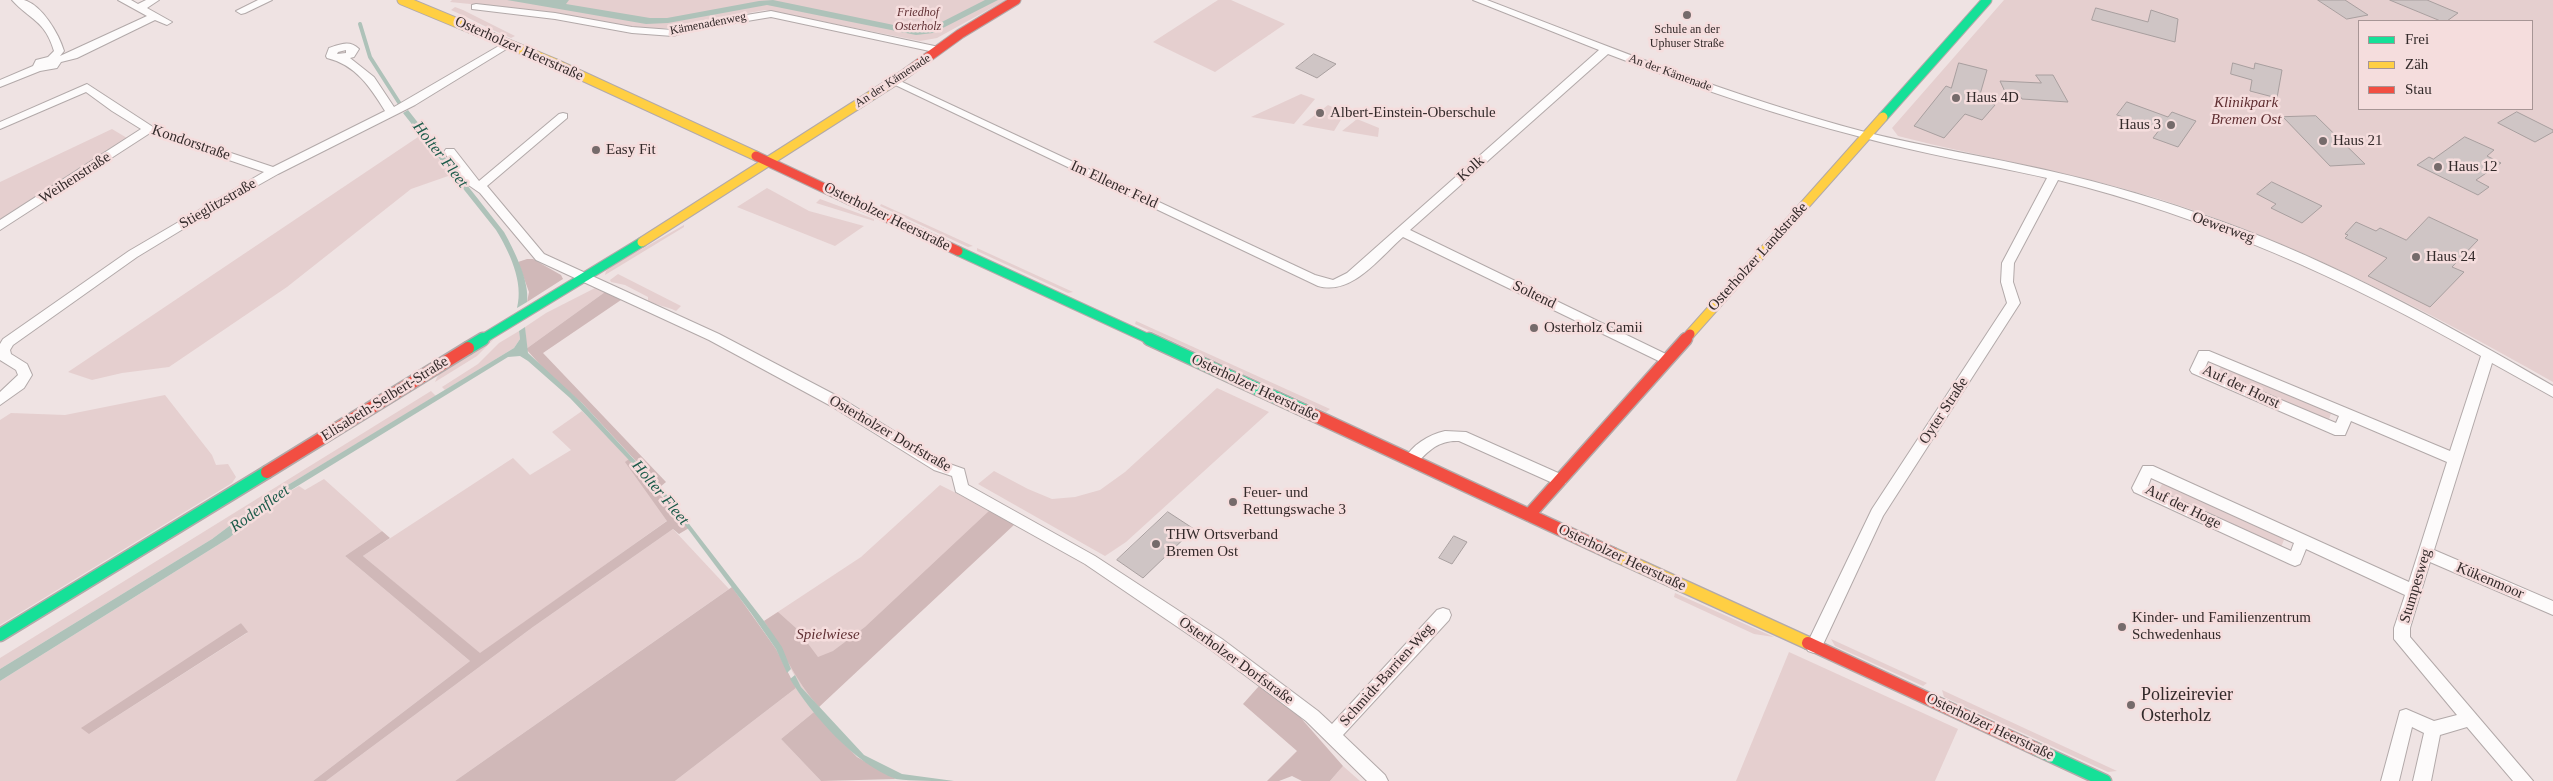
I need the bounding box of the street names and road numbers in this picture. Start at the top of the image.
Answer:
street label: Kämenadenweg [669,10,747,38]
street label: Osterholzer Heerstraße [452,13,586,85]
street label: An der Kämenade [852,51,934,111]
street label: An der Kämenade [1627,51,1713,95]
street label: Kondorstraße [149,121,233,165]
street label: Weihenstraße [36,148,114,208]
street label: Kolk [1454,152,1488,186]
street label: Im Ellener Feld [1068,157,1160,213]
street label: Stieglitzstraße [176,175,260,233]
street label: Osterholzer Heerstraße [821,179,953,255]
street label: Osterholzer Landstraße [1704,199,1812,315]
street label: Oewerweg [2189,208,2257,248]
street label: Soltend [1509,277,1559,313]
street label: Osterholzer Heerstraße [1188,351,1322,425]
street label: Elisabeth-Selbert-Straße [318,353,452,445]
street label: Auf der Horst [2199,361,2283,413]
street label: Oyter Straße [1916,374,1972,448]
street label: Osterholzer Dorfstraße [826,392,954,476]
street label: Auf der Hoge [2142,481,2224,533]
street label: Osterholzer Heerstraße [1555,521,1689,595]
street label: Stumpesweg [2396,547,2436,625]
street label: Kükenmoor [2454,559,2526,603]
street label: Osterholzer Dorfstraße [1175,613,1297,709]
street label: Schmidt-Barrien-Weg [1336,620,1438,730]
street label: Osterholzer Heerstraße [1923,690,2057,764]

